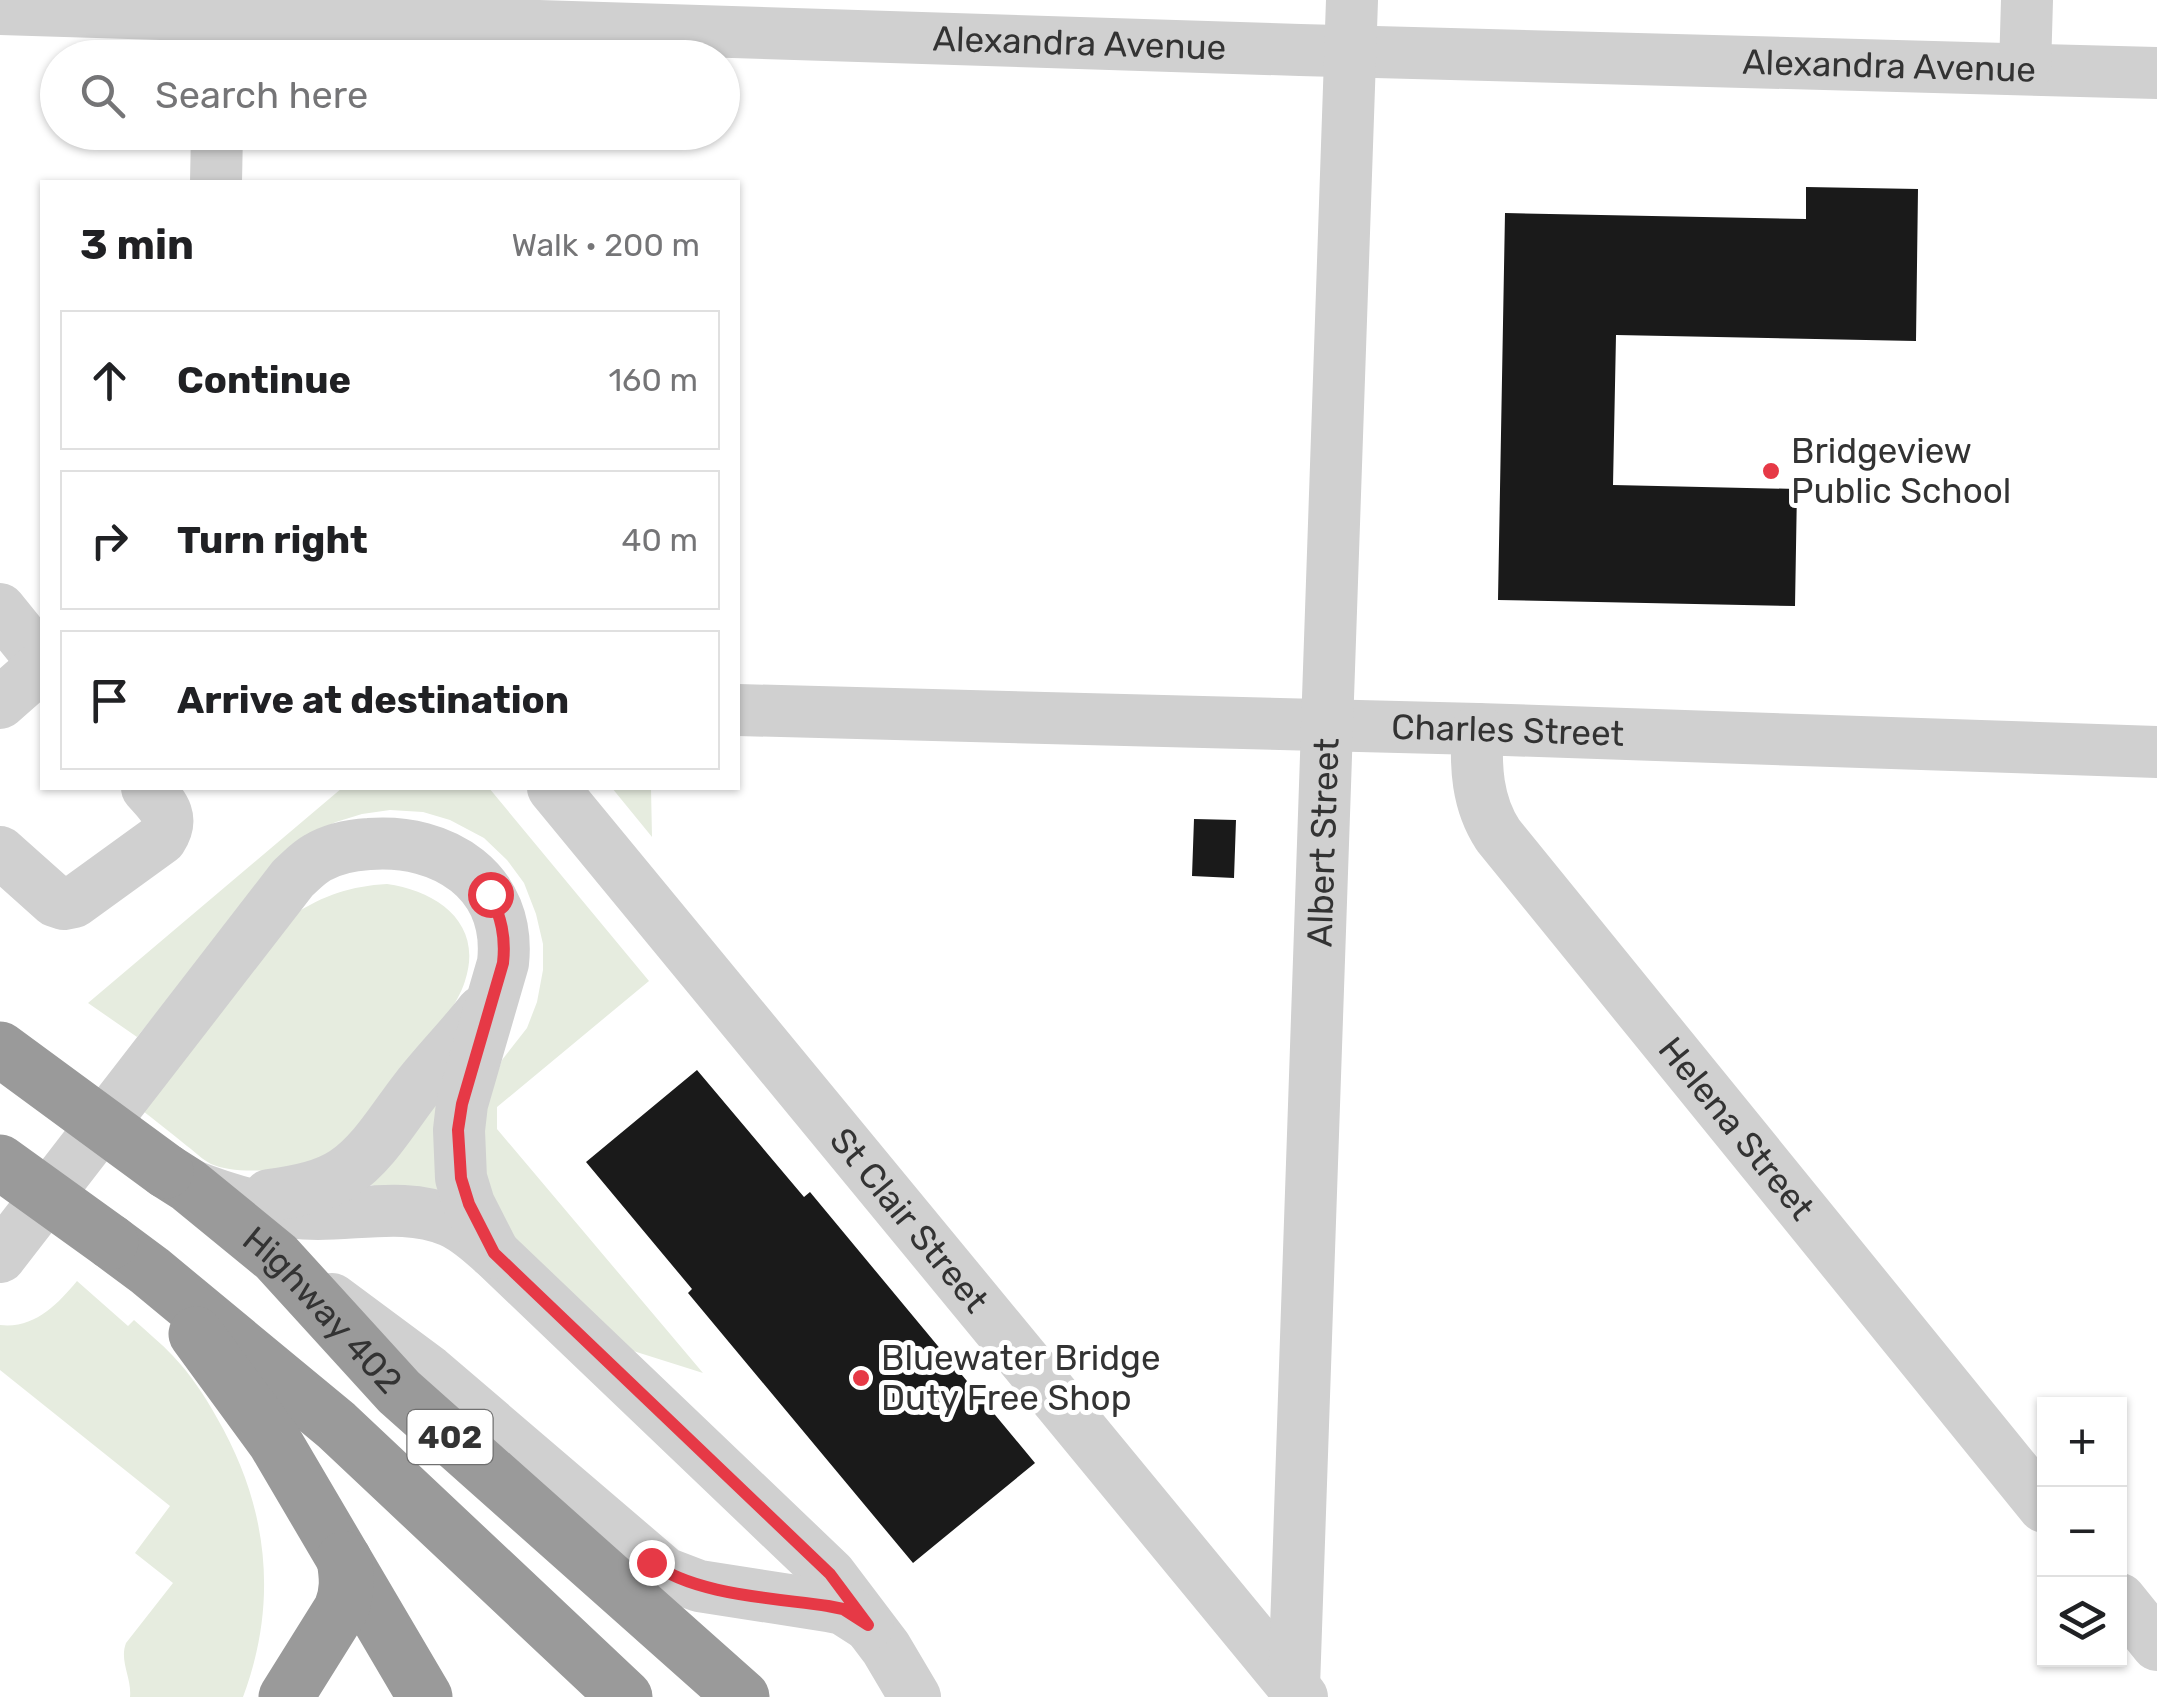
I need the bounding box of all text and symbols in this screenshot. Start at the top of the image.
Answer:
street label: Alexandra Avenue [932,17,1227,69]
search box [40,40,740,150]
street label: Alexandra Avenue [1742,41,2037,91]
icon: search [75,68,130,123]
text: Search here [155,72,368,118]
text: 3 min [80,220,194,270]
text: Walk · 200 m [511,226,700,264]
icon: ahead [82,353,137,408]
text: Continue [177,357,351,403]
text: 160 m [608,361,698,399]
place label: Bridgeview Public School [1791,430,2011,512]
marker: Bridgeview Public School [1760,460,1782,482]
icon: right [82,513,137,568]
text: Turn right [177,517,368,563]
text: 40 m [622,521,698,559]
icon: arrive [82,673,137,728]
text: Arrive at destination [177,677,569,723]
street label: Charles Street [1391,706,1625,755]
street label: Albert Street [1298,737,1348,948]
route start [468,872,514,918]
street label: Helena Street [1650,1029,1823,1228]
street label: St Clair Street [821,1120,997,1321]
street label: Highway 402 [234,1218,411,1402]
place label: Bluewater Bridge Duty Free Shop [881,1337,1161,1419]
marker: Bluewater Bridge Duty Free Shop [850,1367,872,1389]
map controls [2037,1397,2127,1667]
button: + [2037,1397,2127,1487]
road number: 402 [408,1410,492,1464]
button: − [2037,1487,2127,1577]
route end [629,1540,675,1586]
button: layers [2037,1577,2127,1667]

